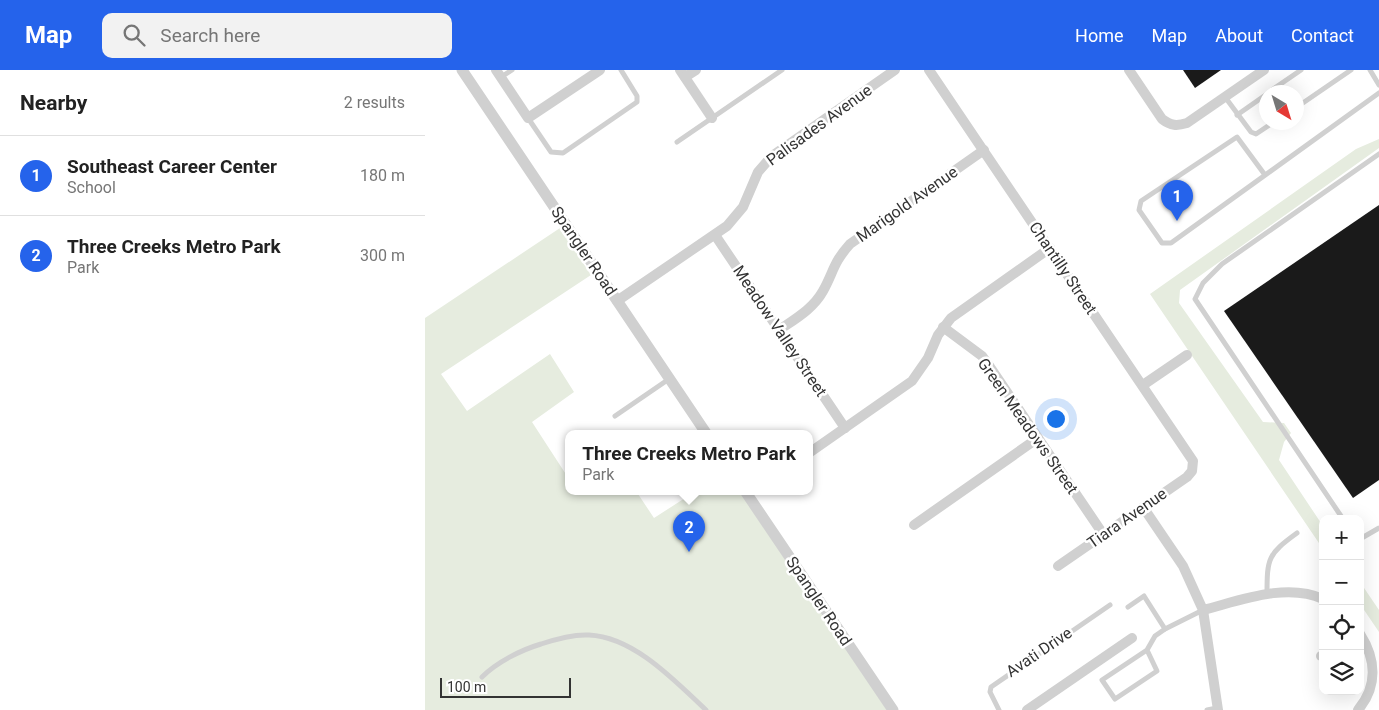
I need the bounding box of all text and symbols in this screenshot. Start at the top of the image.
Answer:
search box [102,13,452,58]
text: Map [25,21,72,49]
icon: search [120,21,148,49]
text: Search here [160,24,260,47]
text: Home [1075,25,1124,46]
text: Map [1152,25,1187,46]
text: About [1215,25,1263,46]
text: Contact [1291,25,1354,46]
street label: Palisades Avenue [763,80,875,170]
north arrow [1259,85,1304,130]
text: Nearby [20,91,87,115]
text: 2 results [344,93,405,112]
text: Southeast Career Center [67,155,277,178]
street label: Marigold Avenue [853,162,961,246]
text: 1 [31,166,41,185]
text: 180 m [360,166,405,185]
text: School [67,178,116,197]
pin: 1 [1161,180,1193,221]
street label: Spangler Road [547,203,621,299]
street label: Chantilly Street [1025,218,1101,318]
text: Three Creeks Metro Park [67,235,281,258]
text: 2 [31,246,41,265]
text: 300 m [360,246,405,265]
text: Park [67,258,99,277]
street label: Meadow Valley Street [729,262,831,400]
street label: Green Meadows Street [974,354,1082,498]
your location [1043,406,1069,432]
popup [565,430,813,495]
text: Three Creeks Metro Park [582,442,796,465]
text: Park [582,465,614,484]
street label: Tiara Avenue [1084,484,1170,552]
pin: 2 [673,511,705,552]
map controls [1319,515,1364,695]
button: + [1319,515,1364,560]
street label: Spangler Road [782,553,856,649]
button: − [1319,560,1364,605]
button: locate [1319,605,1364,650]
street label: Avati Drive [1002,623,1076,681]
button: layers [1319,650,1364,695]
scale bar [440,675,571,698]
text: 100 m [447,679,486,695]

